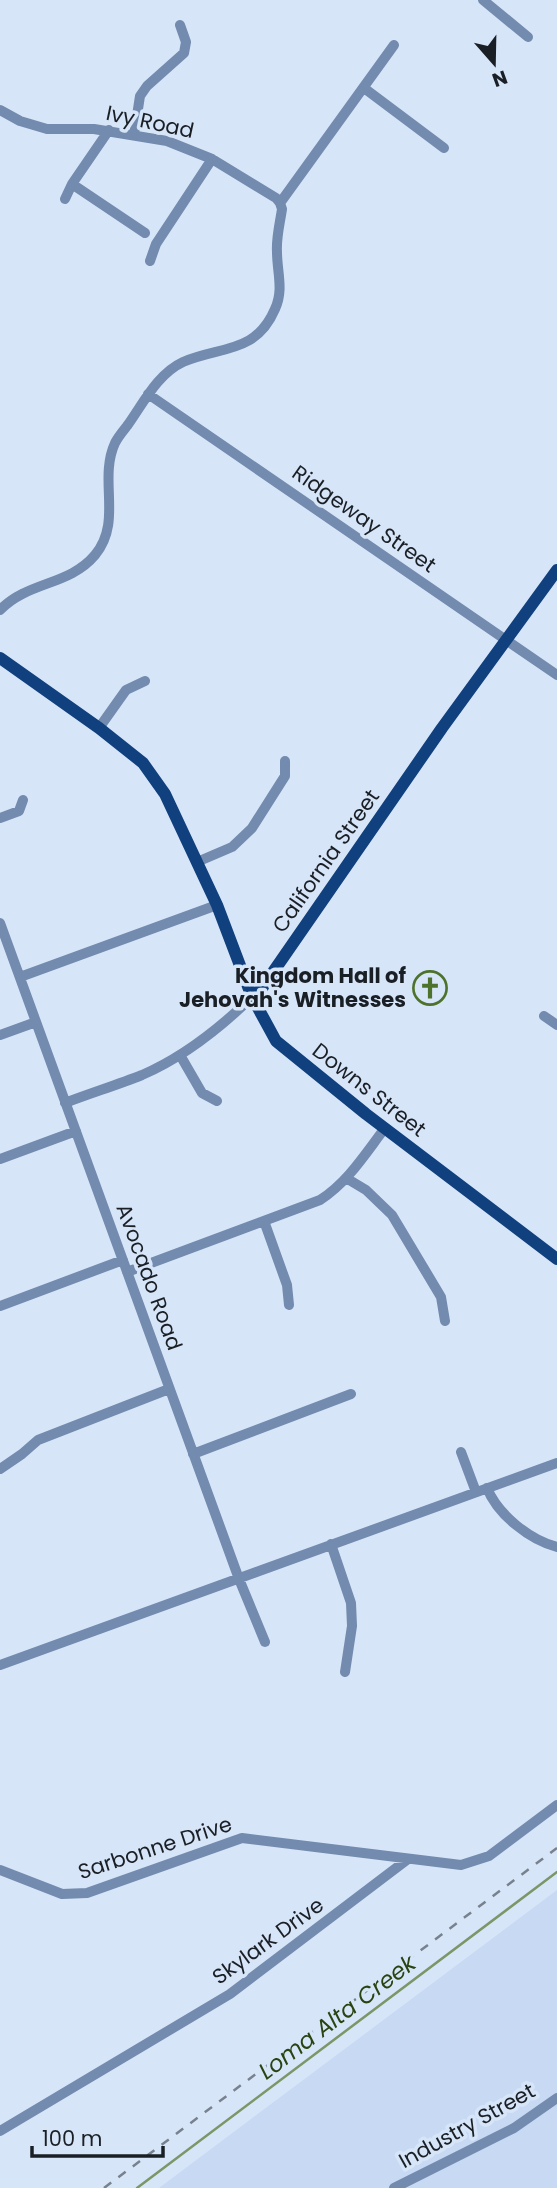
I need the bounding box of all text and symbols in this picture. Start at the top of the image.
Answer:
north arrow [459,28,529,98]
text: N [488,63,511,94]
street label: Ivy Road [104,98,197,145]
street label: Ridgeway Street [286,458,442,579]
street label: California Street [265,783,386,938]
place label: Kingdom Hall of Jehovah's Witnesses [179,961,406,1014]
church icon: Kingdom Hall of Jehovah's Witnesses [411,969,449,1007]
street label: Downs Street [306,1036,432,1143]
street label: Avocado Road [109,1199,189,1354]
street label: Sarbonne Drive [74,1809,235,1886]
street label: Skylark Drive [206,1890,329,1991]
water label: Loma Alta Creek [252,1947,423,2087]
street label: Industry Street [393,2076,540,2175]
scale bar [32,2114,163,2158]
text: 100 m [42,2124,102,2153]

